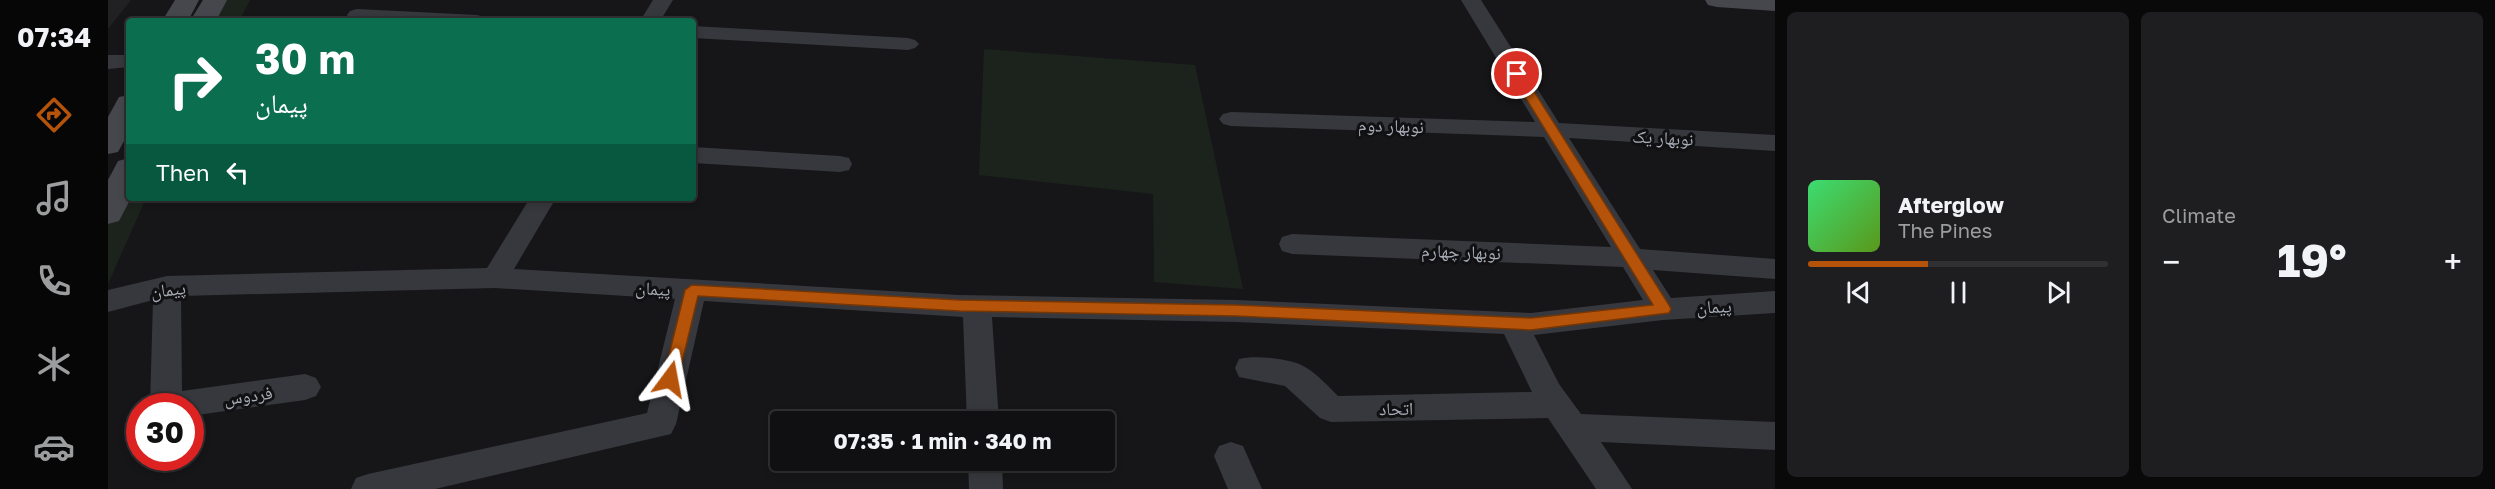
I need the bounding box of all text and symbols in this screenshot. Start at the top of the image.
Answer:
text: 07:34 [17,21,91,53]
text: 30 m [255,33,355,83]
icon: right [156,42,234,120]
pin [1491,48,1542,99]
icon: arrive [1500,57,1533,90]
text: پیمان [255,87,308,119]
icon: directions [33,94,75,136]
street label: نوبهار دوم [1358,113,1424,139]
street label: نوبهار یک [1632,124,1694,150]
icon: left [221,156,254,189]
text: Then [156,159,209,186]
icon: music [33,177,75,219]
text: Afterglow [1898,191,2004,218]
text: Climate [2162,203,2236,227]
text: The Pines [1898,218,1992,242]
text: 19° [2277,233,2347,287]
street label: نوبهار چهارم [1421,239,1501,265]
text: − [2162,242,2180,281]
text: + [2444,242,2462,281]
icon: phone [33,260,75,302]
street label: پیمان [149,276,187,303]
street label: پیمان [635,276,671,301]
icon: previous [1842,276,1875,309]
icon: pause [1942,276,1975,309]
icon: next [2042,276,2075,309]
street label: پیمان [1696,294,1732,319]
icon: climate [33,343,75,385]
position arrow [638,347,702,411]
street label: فردوس [222,381,274,410]
speed limit sign: 30 [126,393,204,471]
street label: اتحاد [1379,397,1413,419]
icon: car [33,426,75,468]
text: 07:35 · 1 min · 340 m [834,427,1051,454]

